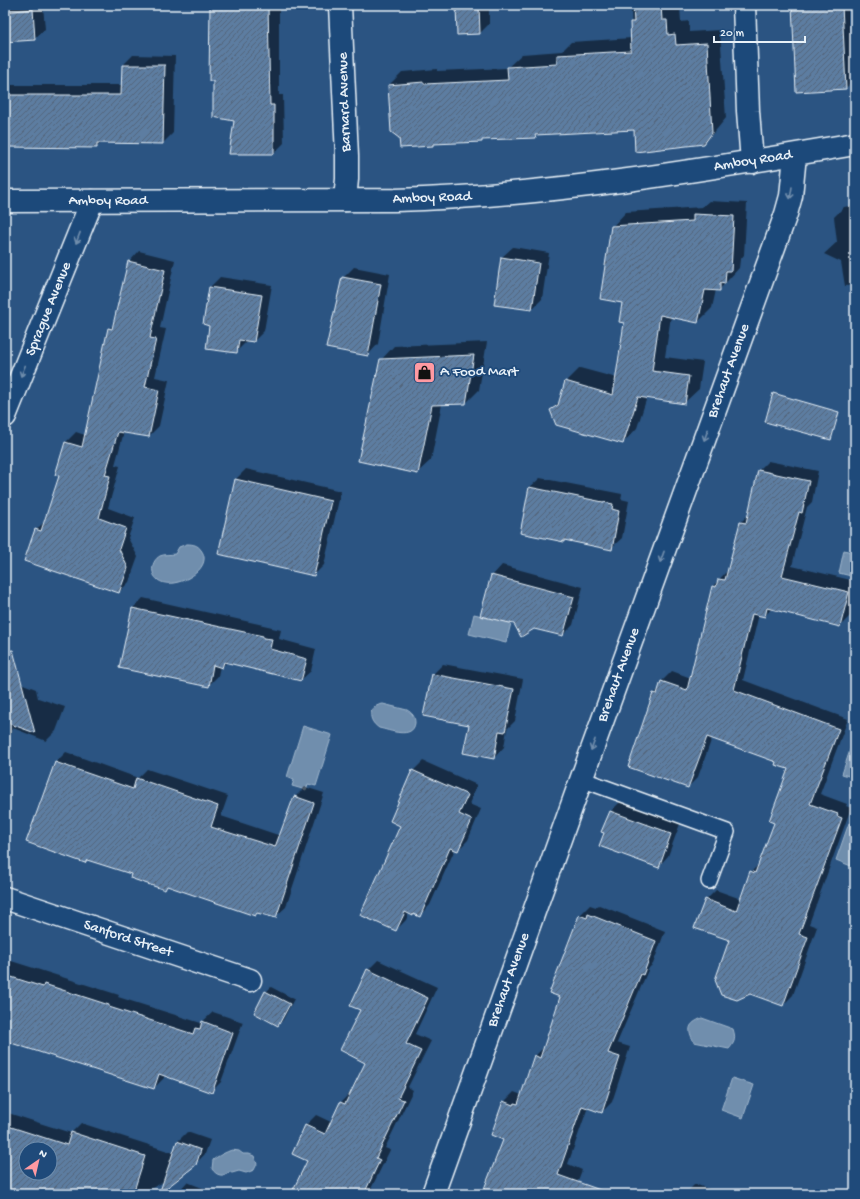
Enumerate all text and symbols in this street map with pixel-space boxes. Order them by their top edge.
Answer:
scale bar [714,18,805,44]
text: 20 m [720,27,745,41]
street label: Barnard Avenue [334,52,356,153]
street label: Amboy Road [713,146,795,176]
one-way arrow [787,186,795,199]
street label: Amboy Road [392,188,473,208]
street label: Amboy Road [69,192,149,210]
one-way arrow [74,231,82,243]
street label: Sprague Avenue [22,259,76,359]
street label: Brehaut Avenue [703,321,754,422]
shop icon: A Food Mart [412,359,438,385]
place label: A Food Mart [440,363,520,381]
one-way arrow [19,365,27,377]
one-way arrow [702,428,709,441]
one-way arrow [657,550,665,562]
street label: Brehaut Avenue [593,625,644,726]
one-way arrow [589,738,597,750]
street label: Sanford Street [81,916,177,962]
street label: Brehaut Avenue [483,930,534,1031]
north arrow [18,1141,58,1181]
text: N [36,1147,49,1161]

